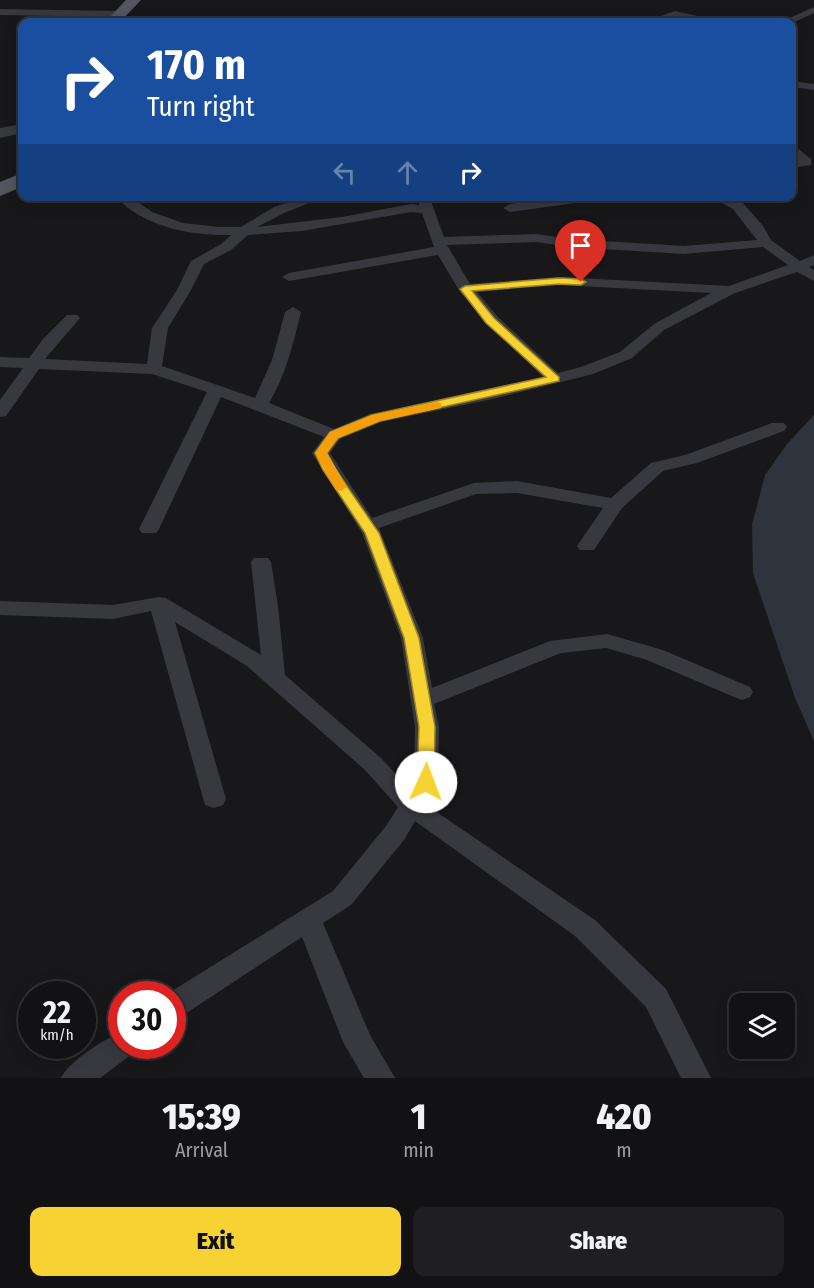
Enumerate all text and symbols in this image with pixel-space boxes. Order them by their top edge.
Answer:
text: 170 m [147,40,246,90]
icon: right [48,42,126,120]
text: Turn right [147,91,255,123]
icon: left [328,156,361,189]
icon: ahead [391,156,424,189]
icon: right [454,156,487,189]
pin [555,220,606,282]
icon: arrive [564,229,597,262]
position arrow [394,750,458,814]
speed limit sign: 30 [108,981,186,1059]
map controls [729,993,795,1059]
button: layers [729,993,795,1059]
text: 22 [43,995,71,1031]
text: km/h [40,1026,74,1044]
text: 15:39 [162,1095,241,1139]
text: 1 [411,1095,426,1139]
text: 420 [596,1095,652,1139]
text: Arrival [175,1138,228,1162]
text: min [403,1138,434,1162]
text: m [616,1138,632,1162]
button: Exit [30,1207,401,1276]
button: Share [413,1207,784,1276]

